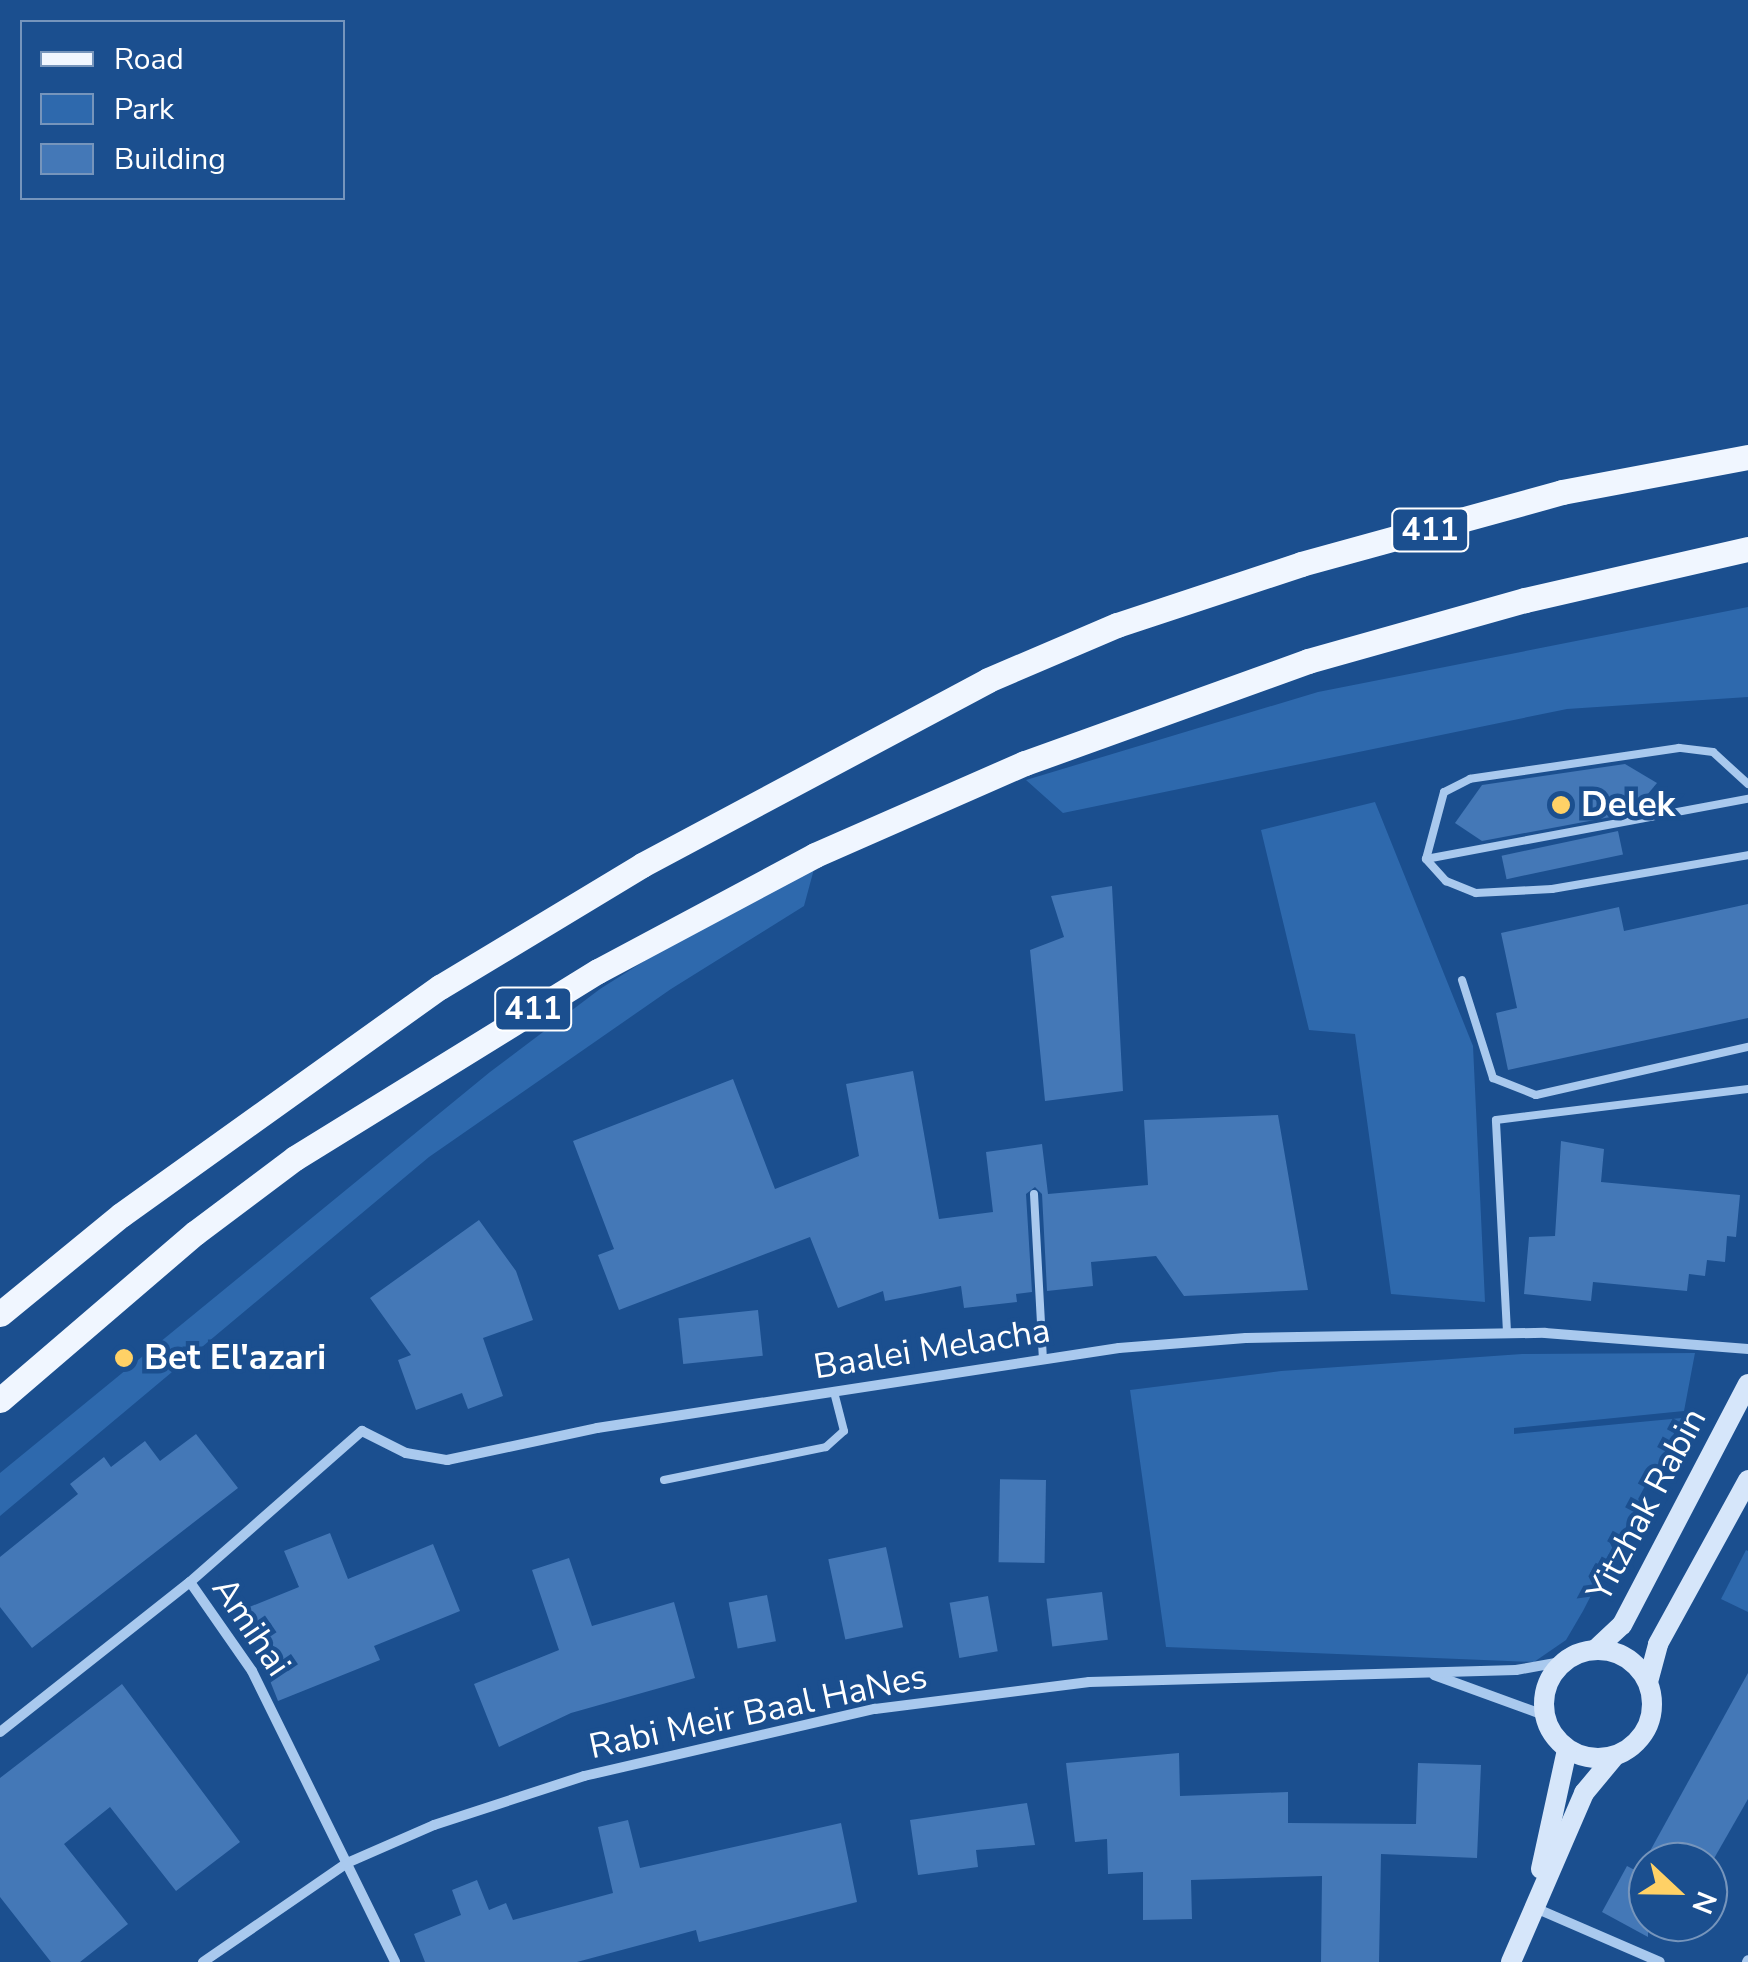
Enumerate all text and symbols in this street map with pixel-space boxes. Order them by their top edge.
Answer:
legend [20,20,345,200]
text: Road [114,39,184,80]
text: Park [114,89,174,130]
text: Building [114,139,226,180]
road number: 411 [1390,503,1470,557]
place label: Delek [1581,784,1675,826]
marker: Delek [1550,794,1572,816]
road number: 411 [493,982,573,1036]
street label: Baalei Melacha [811,1310,1053,1388]
place label: Bet El'azari [144,1337,326,1379]
marker: Bet El'azari [113,1347,135,1369]
street label: Yitzhak Rabin [1579,1401,1715,1609]
street label: Amihai [203,1570,299,1684]
street label: Rabi Meir Baal HaNes [585,1656,931,1768]
north arrow [1628,1842,1728,1942]
text: N [1682,1886,1726,1919]

